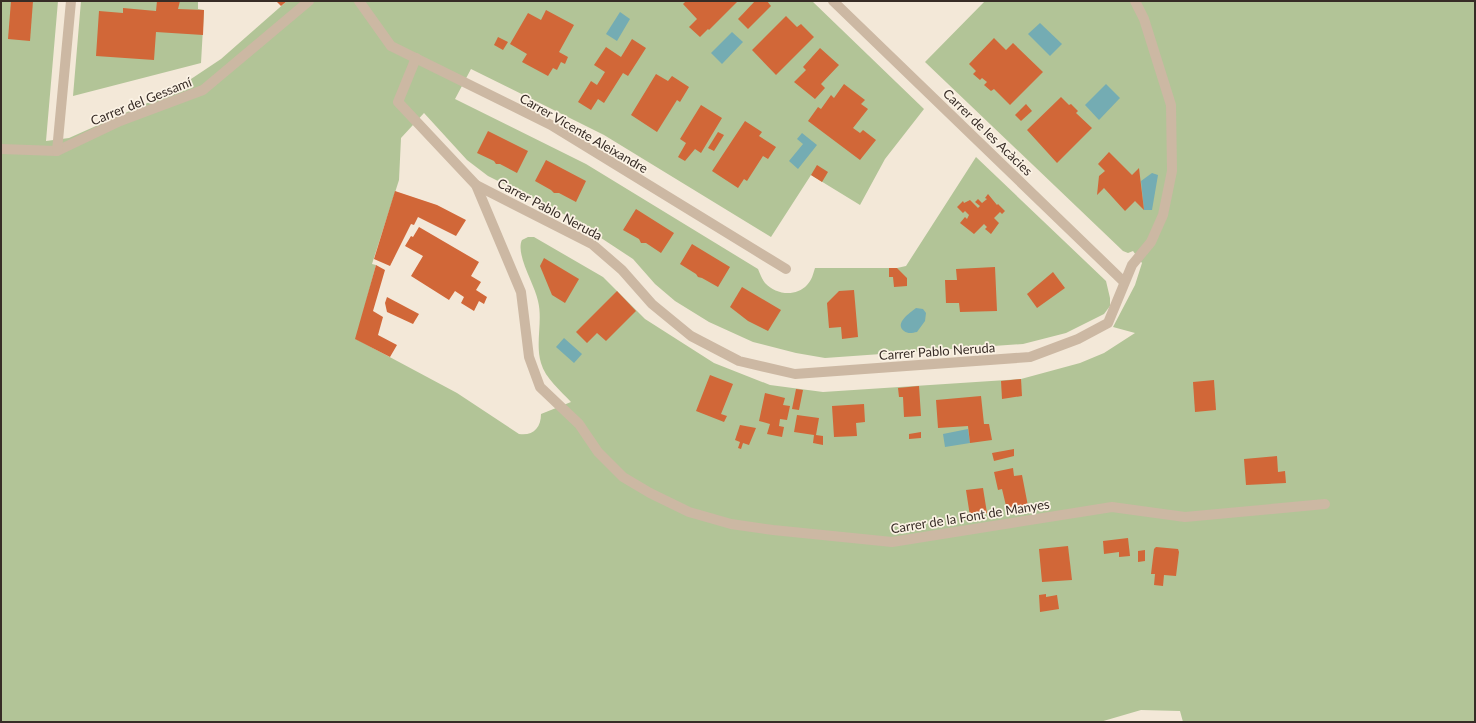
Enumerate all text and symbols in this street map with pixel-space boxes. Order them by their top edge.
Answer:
street label: Carrer del Gessamí [88,73,195,129]
street label: Carrer de les Acàcies [940,85,1036,179]
street label: Carrer Vicente Aleixandre [517,90,651,176]
street label: Carrer Pablo Neruda [495,175,605,243]
street label: Carrer Pablo Neruda [878,339,996,363]
street label: Carrer de la Font de Manyes [889,495,1051,536]

